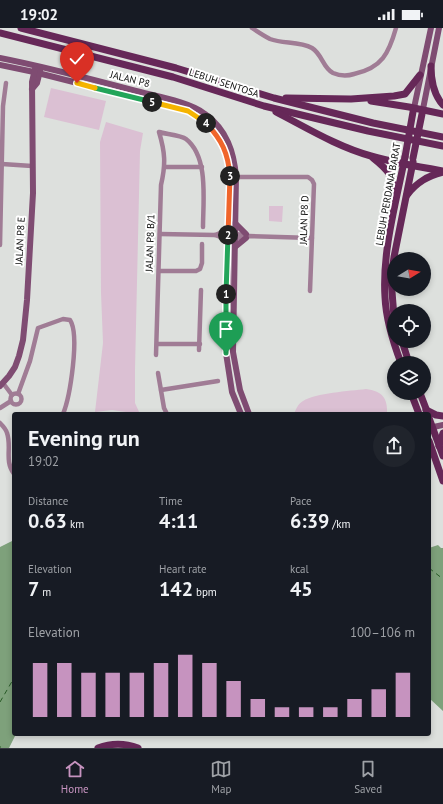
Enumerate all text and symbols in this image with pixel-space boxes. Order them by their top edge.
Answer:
text: 19:02 [20,5,58,24]
pin [60,42,94,83]
icon: check [66,48,88,70]
street label: LEBUH SENTOSA [187,66,261,100]
street label: JALAN P8 [108,68,151,90]
pin: 5 [142,92,162,112]
text: 5 [149,95,155,109]
pin: 4 [196,113,216,133]
text: 4 [203,116,209,130]
street label: LEBUH PERDANA BARAT [373,141,404,246]
pin: 3 [220,166,240,186]
text: 3 [227,169,233,183]
street label: JALAN P8 D [297,195,311,246]
street label: JALAN P8 B/1 [142,214,158,273]
street label: JALAN P8 E [12,217,28,266]
pin: 2 [218,225,238,245]
text: 2 [225,228,231,242]
north arrow [387,252,431,296]
map controls [387,252,431,400]
pin: 1 [216,284,236,304]
text: 1 [223,287,229,301]
button: locate [387,304,431,348]
pin [209,312,243,353]
icon: arrive [215,318,237,340]
button: layers [387,356,431,400]
text: Evening run [28,424,140,452]
button: share [373,425,415,467]
text: 19:02 [28,453,59,470]
text: Distance [28,494,68,508]
text: Time [159,494,183,508]
text: Pace [290,494,312,508]
text: 0.63 [28,508,67,534]
text: 4:11 [159,508,198,534]
text: 6:39 [290,508,329,534]
text: km [67,517,84,531]
text: /km [329,517,350,531]
text: Elevation [28,562,72,576]
text: Heart rate [159,562,207,576]
text: kcal [290,562,309,576]
text: 7 [28,576,39,602]
text: 142 [159,576,193,602]
text: 45 [290,576,313,602]
text: m [39,585,51,599]
text: bpm [193,585,217,599]
text: Elevation [28,624,80,641]
text: 100–106 m [350,624,415,641]
tab: Home [61,758,89,796]
tab: Map [210,758,232,796]
tab: Saved [354,758,382,796]

